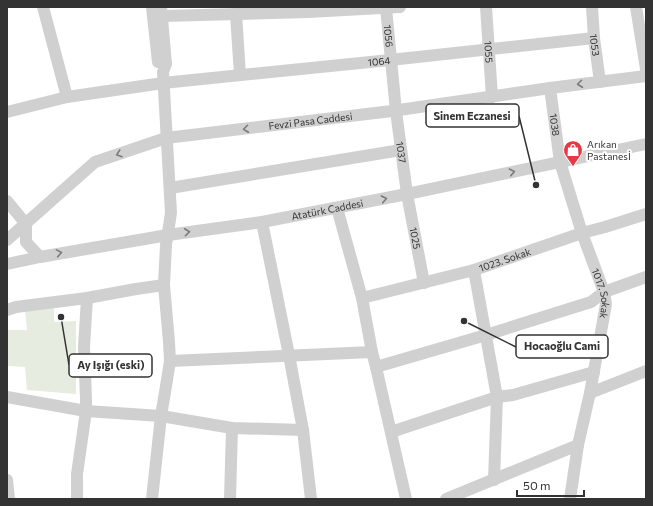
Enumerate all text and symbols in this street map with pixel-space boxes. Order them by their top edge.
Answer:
street label: 1056 [382,24,396,48]
street label: 1053 [588,33,602,57]
street label: 1055 [482,40,496,64]
street label: 1064 [367,54,391,68]
one-way arrow [576,79,583,88]
callout: Sinem Eczanesi [426,104,519,127]
text: Sinem Eczanesi [433,109,511,122]
street label: Fevzi Pasa Caddesi [268,110,353,132]
street label: 1038 [547,113,562,137]
one-way arrow [243,124,249,133]
place label: Arıkan Pastanesİ [587,138,631,162]
shop icon: Arıkan Pastanesİ [562,139,584,167]
street label: 1037 [394,141,409,164]
one-way arrow [115,149,122,158]
one-way arrow [508,169,515,177]
one-way arrow [381,195,387,203]
street label: Atatürk Caddesi [290,197,364,222]
street label: 1025 [407,226,423,250]
one-way arrow [184,228,190,237]
street label: 1023. Sokak [477,245,533,274]
one-way arrow [56,250,62,258]
street label: 1017. Sokak [590,267,612,320]
callout: Hocaoğlu Cami [516,335,608,358]
text: Hocaoğlu Cami [524,339,600,352]
callout: Ay Işığı (eski) [69,354,152,377]
text: Ay Işığı (eski) [77,358,145,371]
scale bar [517,472,584,498]
text: 50 m [523,478,551,492]

